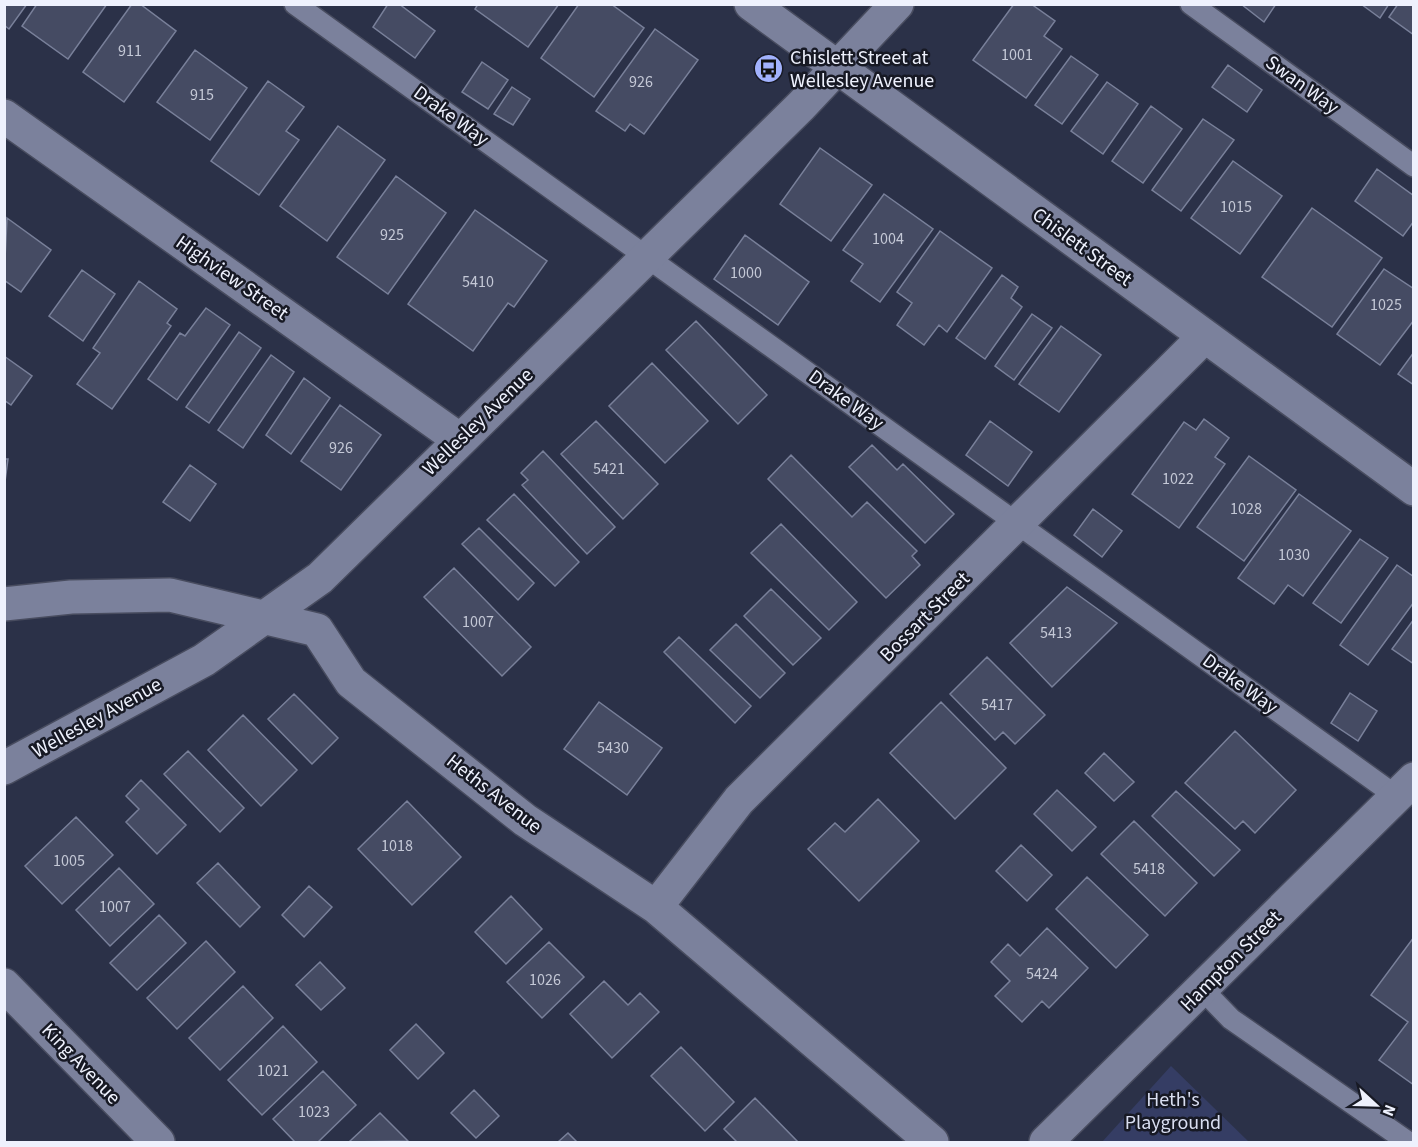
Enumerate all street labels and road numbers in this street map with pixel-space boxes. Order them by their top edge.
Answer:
street label: Swan Way [1260,49,1345,122]
street label: Drake Way [408,79,495,153]
street label: Chislett Street [1026,201,1138,293]
street label: Highview Street [170,229,294,327]
street label: Wellesley Avenue [416,362,540,482]
street label: Drake Way [803,363,890,437]
street label: Bossart Street [874,565,977,668]
street label: Drake Way [1197,647,1284,721]
street label: Wellesley Avenue [27,671,167,765]
street label: Heths Avenue [440,748,548,840]
street label: Hampton Street [1174,904,1288,1018]
street label: King Avenue [35,1017,127,1111]

